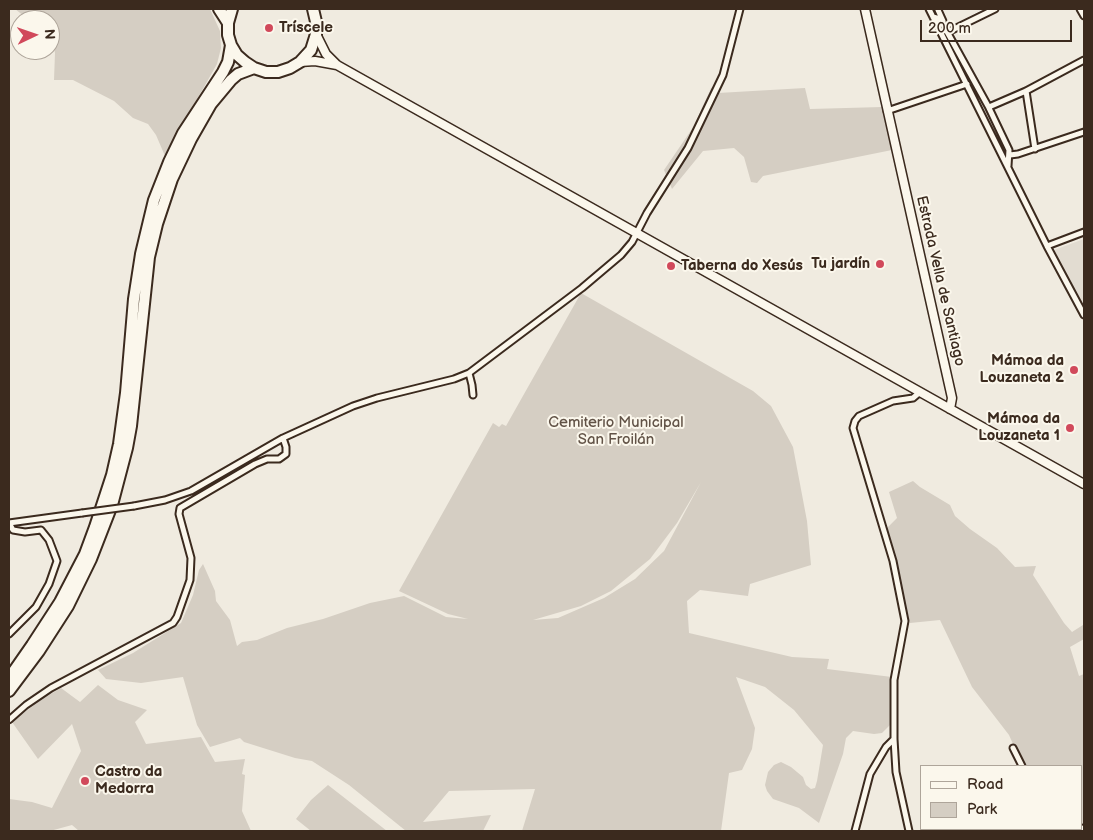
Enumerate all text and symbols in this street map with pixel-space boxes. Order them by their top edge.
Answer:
north arrow [10,10,60,60]
scale bar [923,10,1076,42]
place label: Tríscele [279,19,333,37]
text: 200 m [928,19,971,38]
marker: Tríscele [263,22,275,34]
text: N [41,29,58,40]
street label: Estrada Vella de Santiago [912,194,968,368]
place label: Tu jardín [811,255,870,273]
place label: Taberna do Xesús [681,257,803,275]
marker: Tu jardín [874,258,886,270]
marker: Taberna do Xesús [665,260,677,272]
place label: Mámoa da Louzaneta 2 [980,352,1064,387]
marker: Mámoa da Louzaneta 2 [1068,364,1080,376]
place label: Mámoa da Louzaneta 1 [978,410,1060,445]
park label: Cemiterio Municipal San Froilán [548,414,684,449]
marker: Mámoa da Louzaneta 1 [1064,422,1076,434]
place label: Castro da Medorra [95,763,162,798]
legend [920,765,1083,830]
marker: Castro da Medorra [79,775,91,787]
text: Road [967,775,1003,794]
text: Park [967,800,997,819]

